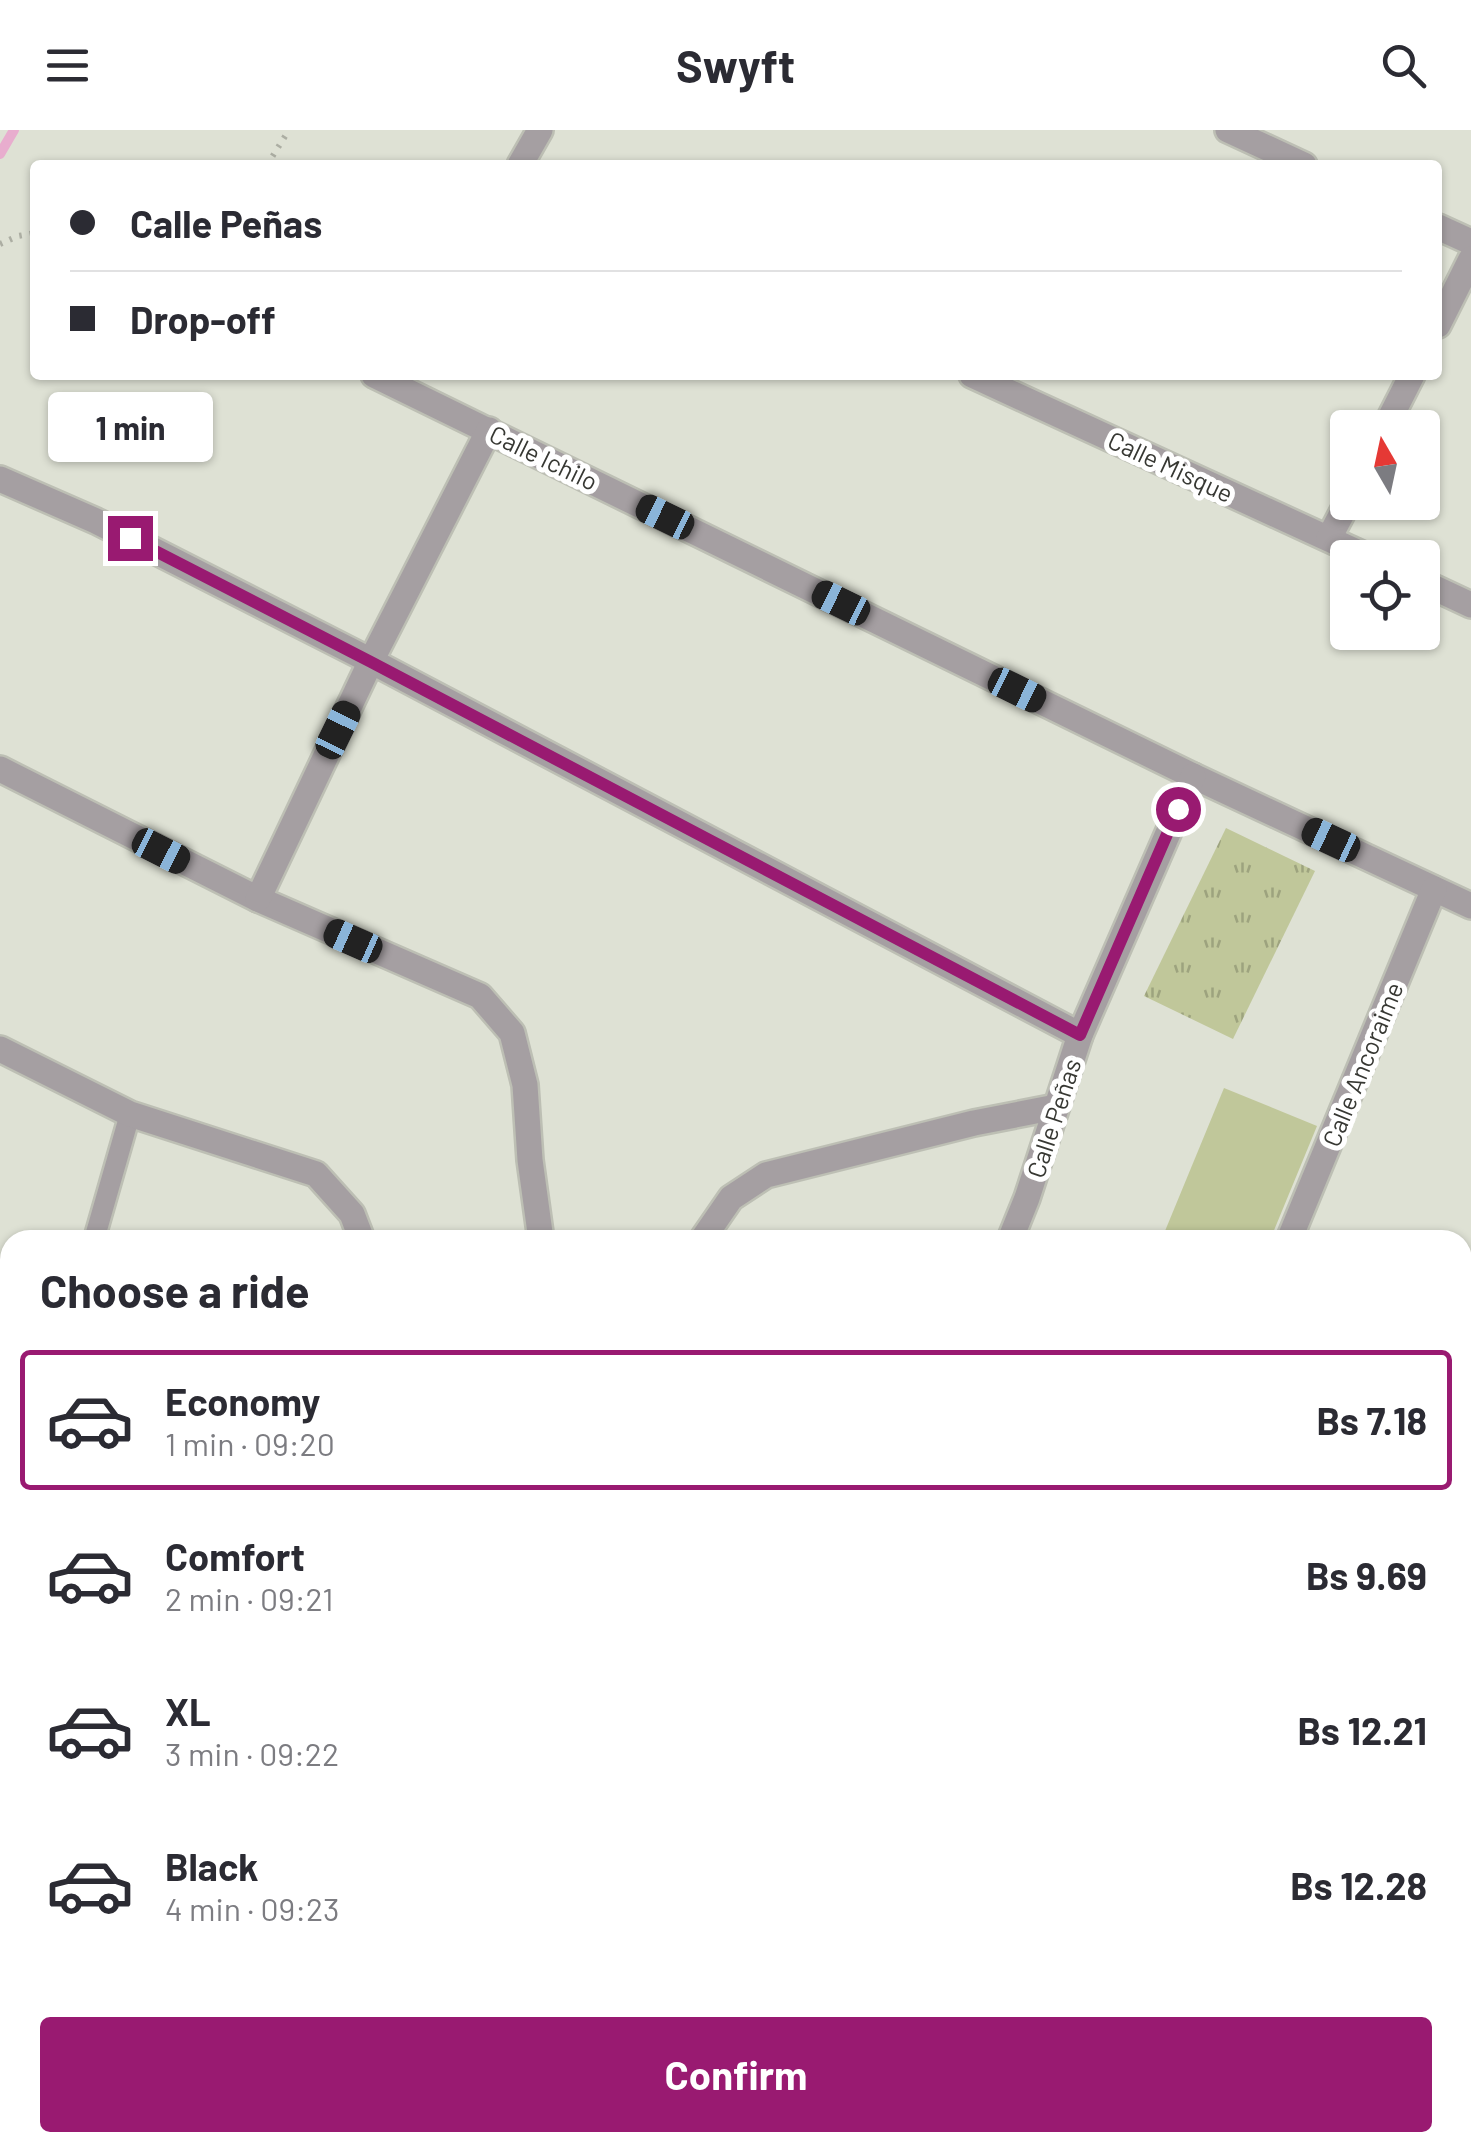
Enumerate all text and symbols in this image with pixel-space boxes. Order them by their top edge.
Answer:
icon: menu [40,38,95,93]
text: Swyft [676,38,795,92]
icon: search [1376,38,1431,93]
text: Calle Peñas [130,200,322,246]
text: Drop-off [130,296,276,342]
callout: 1 min [48,393,212,463]
text: 1 min [95,408,166,446]
north arrow [1330,410,1440,520]
map controls [1330,410,1440,650]
street label: Calle Ichilo [485,418,603,496]
street label: Calle Misque [1104,424,1238,508]
car [631,490,699,544]
route end [108,516,153,561]
button: locate [1330,540,1440,650]
car [807,576,875,630]
car [983,663,1051,717]
car [311,696,365,764]
route start [1156,787,1201,832]
car [1297,814,1365,866]
car [127,824,195,878]
car [319,915,387,967]
street label: Calle Ancoraime [1315,977,1409,1151]
street label: Calle Peñas [1020,1055,1086,1181]
text: Choose a ride [40,1263,310,1317]
icon: car [45,1375,135,1465]
text: Economy [165,1378,320,1424]
text: Bs 7.18 [1316,1397,1427,1443]
text: 1 min · 09:20 [165,1424,335,1462]
icon: car [45,1530,135,1620]
text: Comfort [165,1533,305,1579]
text: Bs 9.69 [1306,1552,1427,1598]
text: 2 min · 09:21 [165,1579,333,1617]
icon: car [45,1685,135,1775]
text: XL [165,1688,211,1734]
text: Bs 12.21 [1298,1707,1427,1753]
text: 3 min · 09:22 [165,1734,339,1772]
icon: car [45,1840,135,1930]
text: Black [165,1843,259,1889]
text: Bs 12.28 [1290,1862,1427,1908]
text: 4 min · 09:23 [165,1889,339,1927]
button: Confirm [40,2017,1432,2132]

